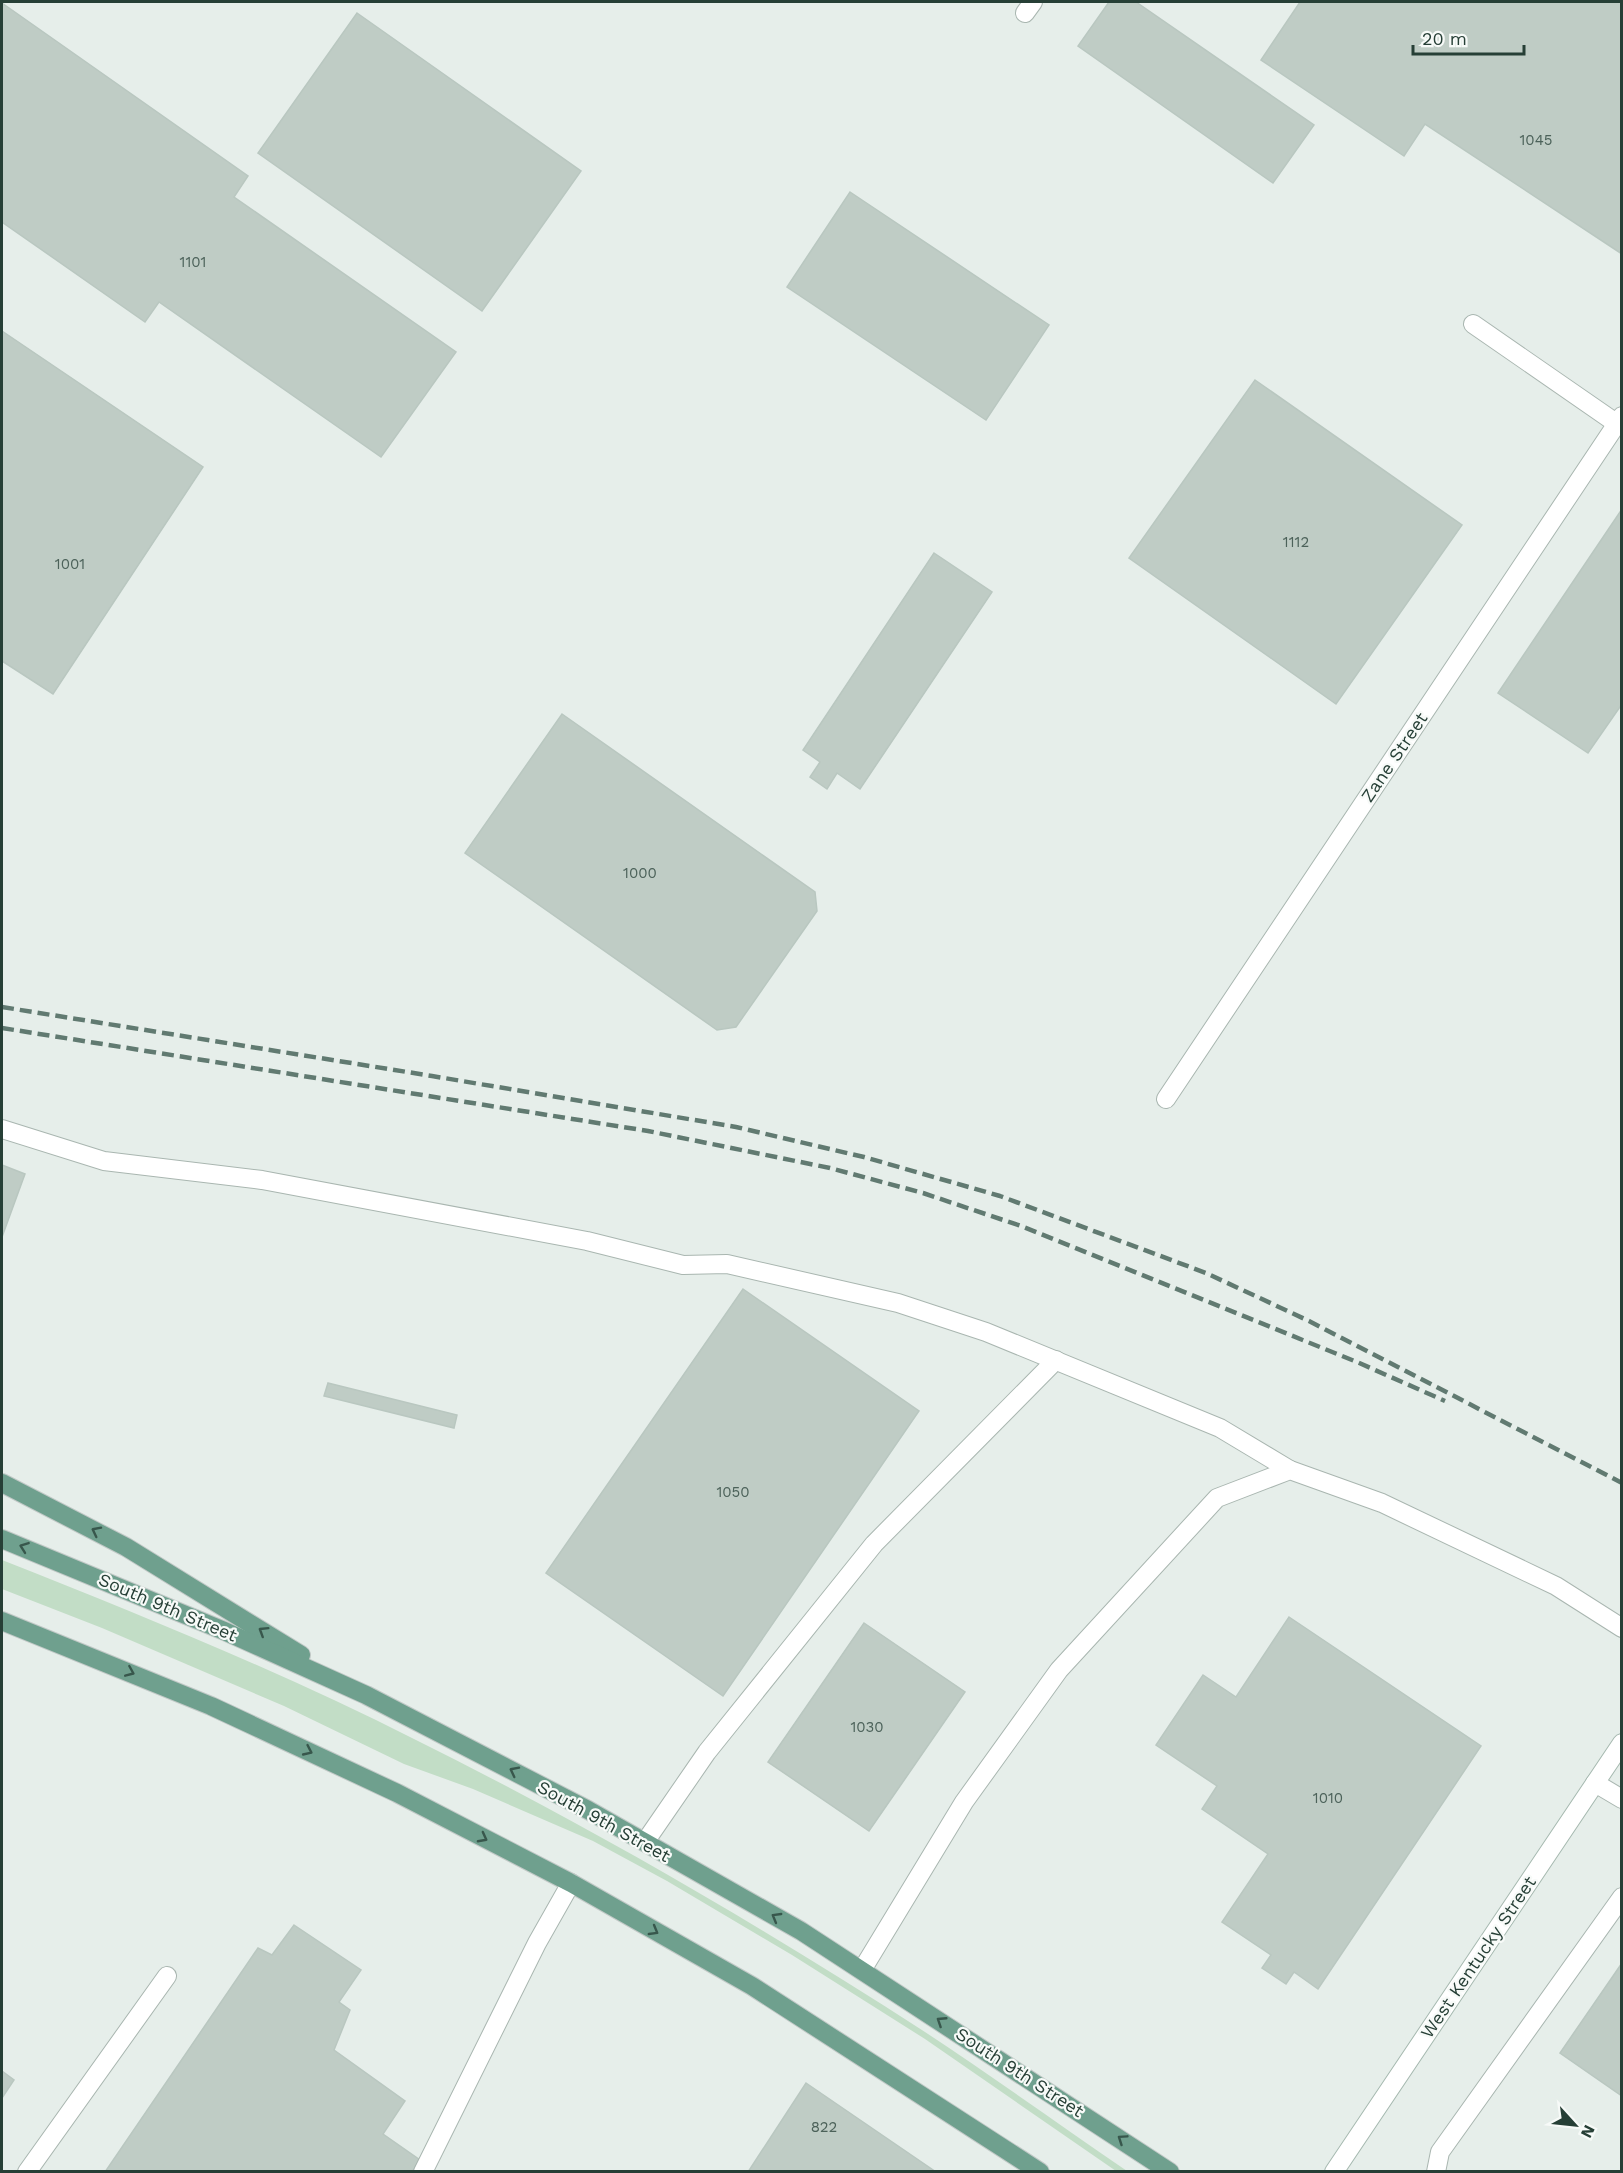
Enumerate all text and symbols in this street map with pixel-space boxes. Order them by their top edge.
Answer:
scale bar [1413,18,1524,56]
text: 20 m [1422,28,1467,49]
house number: 1045 [1519,131,1553,149]
house number: 1101 [180,253,206,271]
house number: 1112 [1283,533,1309,551]
house number: 1001 [55,555,85,573]
street label: Zane Street [1356,708,1432,806]
house number: 1000 [623,864,657,882]
house number: 1050 [716,1483,750,1501]
one-way arrow [91,1527,102,1539]
one-way arrow [19,1542,30,1554]
street label: South 9th Street [96,1568,241,1646]
one-way arrow [259,1627,269,1639]
one-way arrow [124,1665,135,1677]
house number: 1030 [851,1718,883,1736]
one-way arrow [302,1744,313,1756]
one-way arrow [509,1767,520,1779]
street label: South 9th Street [534,1776,674,1866]
house number: 1010 [1313,1789,1343,1807]
one-way arrow [477,1830,488,1842]
street label: West Kentucky Street [1416,1872,1540,2042]
one-way arrow [772,1913,782,1924]
one-way arrow [648,1924,658,1935]
one-way arrow [937,2017,948,2028]
street label: South 9th Street [952,2023,1088,2121]
north arrow [1545,2095,1605,2155]
house number: 822 [811,2118,837,2136]
text: N [1577,2122,1599,2141]
one-way arrow [1118,2135,1129,2146]

